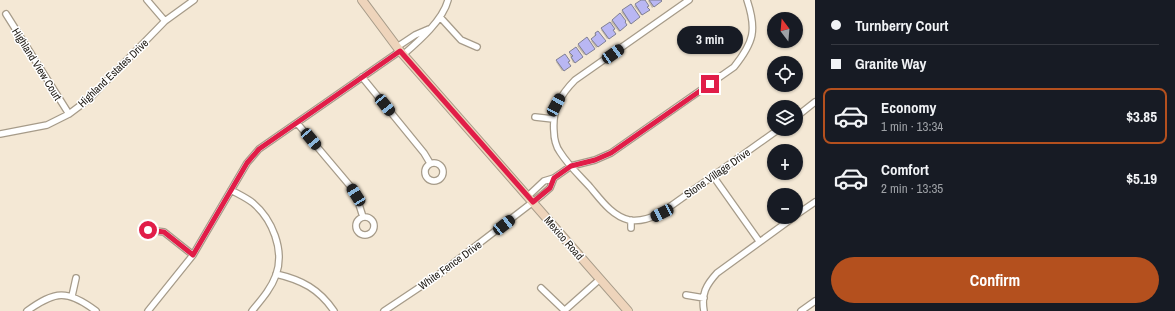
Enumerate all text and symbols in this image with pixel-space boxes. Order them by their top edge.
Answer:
north arrow [767,12,803,48]
map controls [767,12,803,224]
text: Turnberry Court [855,15,948,36]
street label: Highland View Court [9,25,65,103]
callout: 3 min [677,26,743,54]
text: 3 min [696,31,724,48]
street label: Highland Estates Drive [75,36,151,110]
car [600,42,626,66]
text: Granite Way [855,53,926,74]
button: locate [767,56,803,92]
route end [701,75,719,93]
car [373,92,397,118]
car [545,92,567,118]
text: Economy [881,97,936,118]
icon: car [833,98,869,134]
button: layers [767,100,803,136]
text: $3.85 [1126,106,1157,127]
text: 1 min · 13:34 [881,118,943,135]
car [299,126,323,152]
button: + [767,144,803,180]
street label: Stone Village Drive [681,145,753,201]
text: Comfort [881,159,929,180]
icon: car [833,160,869,196]
text: $5.19 [1126,168,1157,189]
text: 2 min · 13:35 [881,180,943,197]
car [345,182,367,208]
button: − [767,188,803,224]
car [649,202,675,224]
car [491,213,517,237]
street label: Mexico Road [541,213,587,263]
route start [139,221,157,239]
street label: White Fence Drive [416,237,484,293]
button: Confirm [831,257,1159,303]

